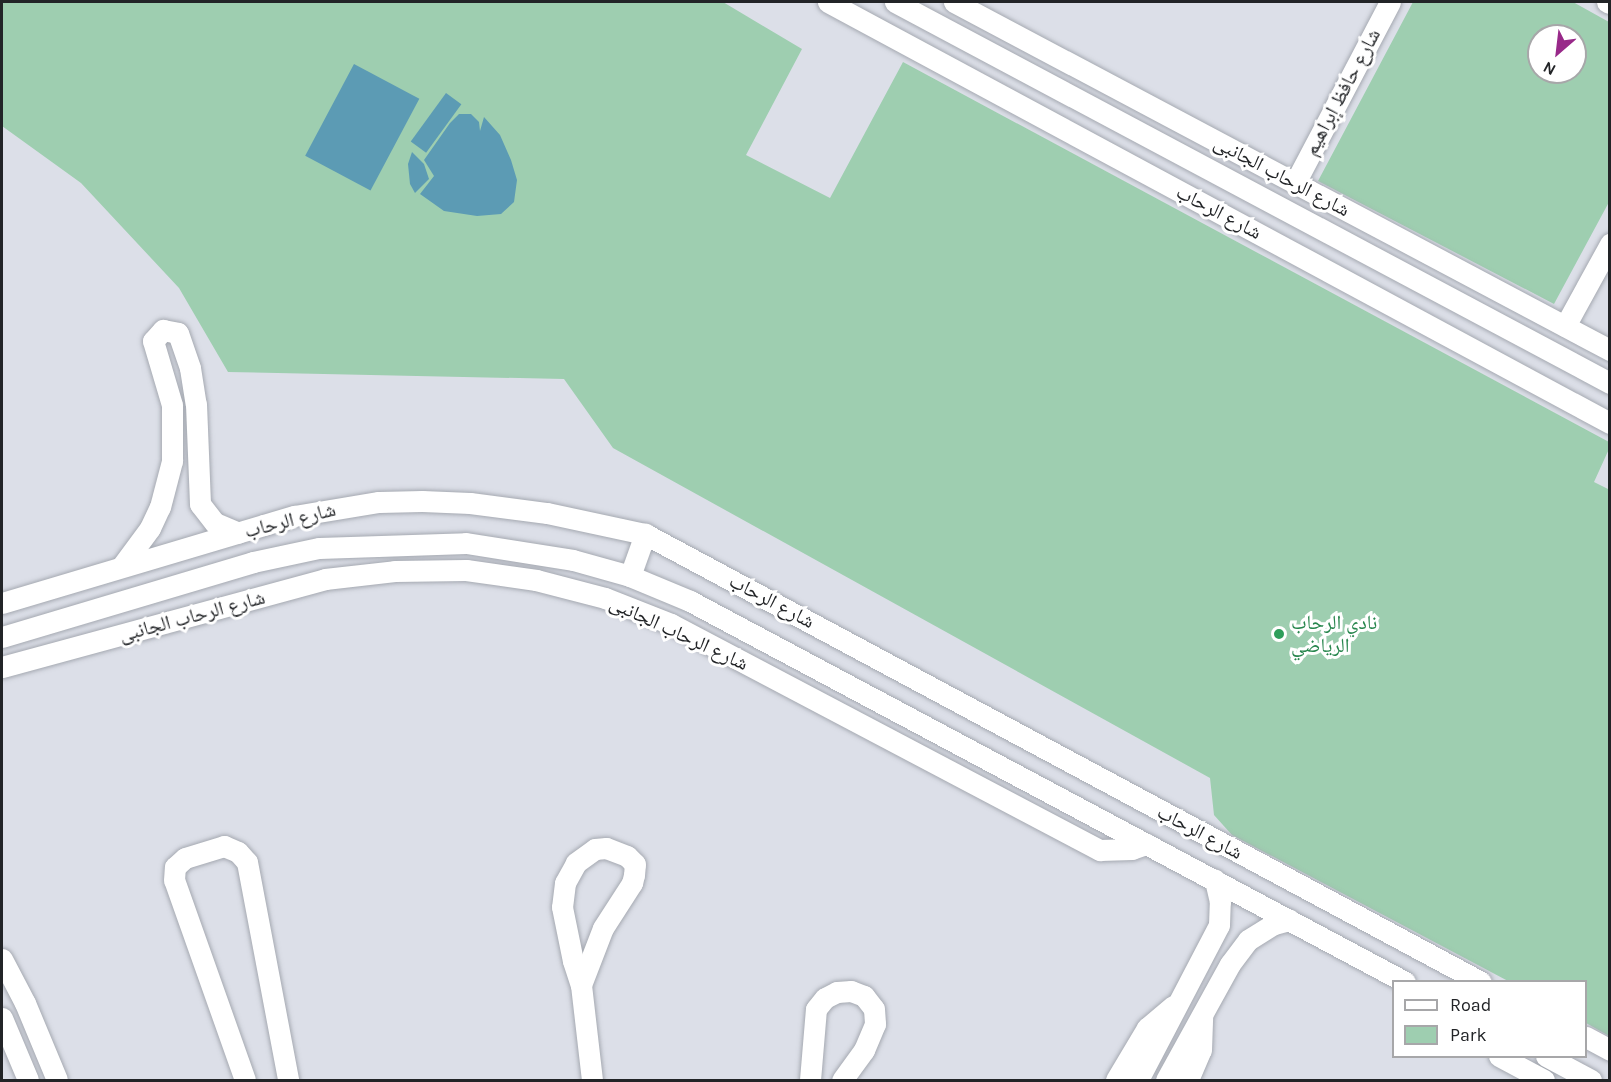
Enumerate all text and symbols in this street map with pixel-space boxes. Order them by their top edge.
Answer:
street label: شارع حافظ إبراهيم [1298,24,1386,160]
north arrow [1527,24,1587,84]
text: N [1540,57,1559,80]
street label: شارع الرحاب الجانبى [1210,130,1354,222]
street label: شارع الرحاب [1172,180,1266,244]
street label: شارع الرحاب [242,497,338,543]
street label: شارع الرحاب [725,569,819,633]
street label: شارع الرحاب الجانبى [116,585,268,647]
street label: شارع الرحاب الجانبى [606,590,752,676]
place label: نادي الرحاب الرياضي [1291,610,1377,657]
marker: نادي الرحاب الرياضي [1272,627,1286,641]
street label: شارع الرحاب [1153,800,1247,864]
legend [1392,980,1587,1058]
text: Road [1450,994,1491,1016]
text: Park [1450,1024,1487,1046]

